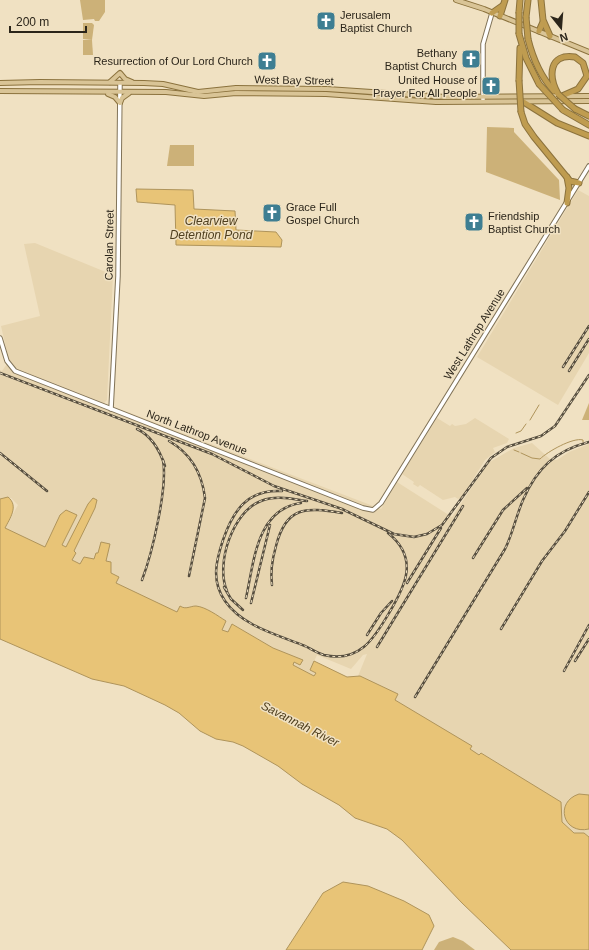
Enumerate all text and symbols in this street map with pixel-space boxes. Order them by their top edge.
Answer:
scale bar [10,8,86,34]
north arrow [541,8,581,48]
place label: Jerusalem Baptist Church [340,9,412,34]
church icon: Jerusalem Baptist Church [315,10,337,32]
text: 200 m [16,15,49,29]
text: N [558,31,569,44]
place label: Bethany Baptist Church [385,47,457,72]
church icon: Bethany Baptist Church [460,48,482,70]
church icon: Resurrection of Our Lord Church [256,50,278,72]
place label: Resurrection of Our Lord Church [93,55,253,67]
street label: West Bay Street [254,73,334,87]
place label: United House of Prayer For All People [373,74,478,99]
church icon: United House of Prayer For All People [480,75,502,97]
place label: Grace Full Gospel Church [286,201,359,226]
church icon: Grace Full Gospel Church [261,202,283,224]
street label: Carolan Street [102,209,116,281]
place label: Friendship Baptist Church [488,210,560,235]
church icon: Friendship Baptist Church [463,211,485,233]
water label: Clearview Detention Pond [170,214,253,242]
street label: West Lathrop Avenue [441,286,507,382]
street label: North Lathrop Avenue [145,407,249,457]
water label: Savannah River [259,698,342,750]

